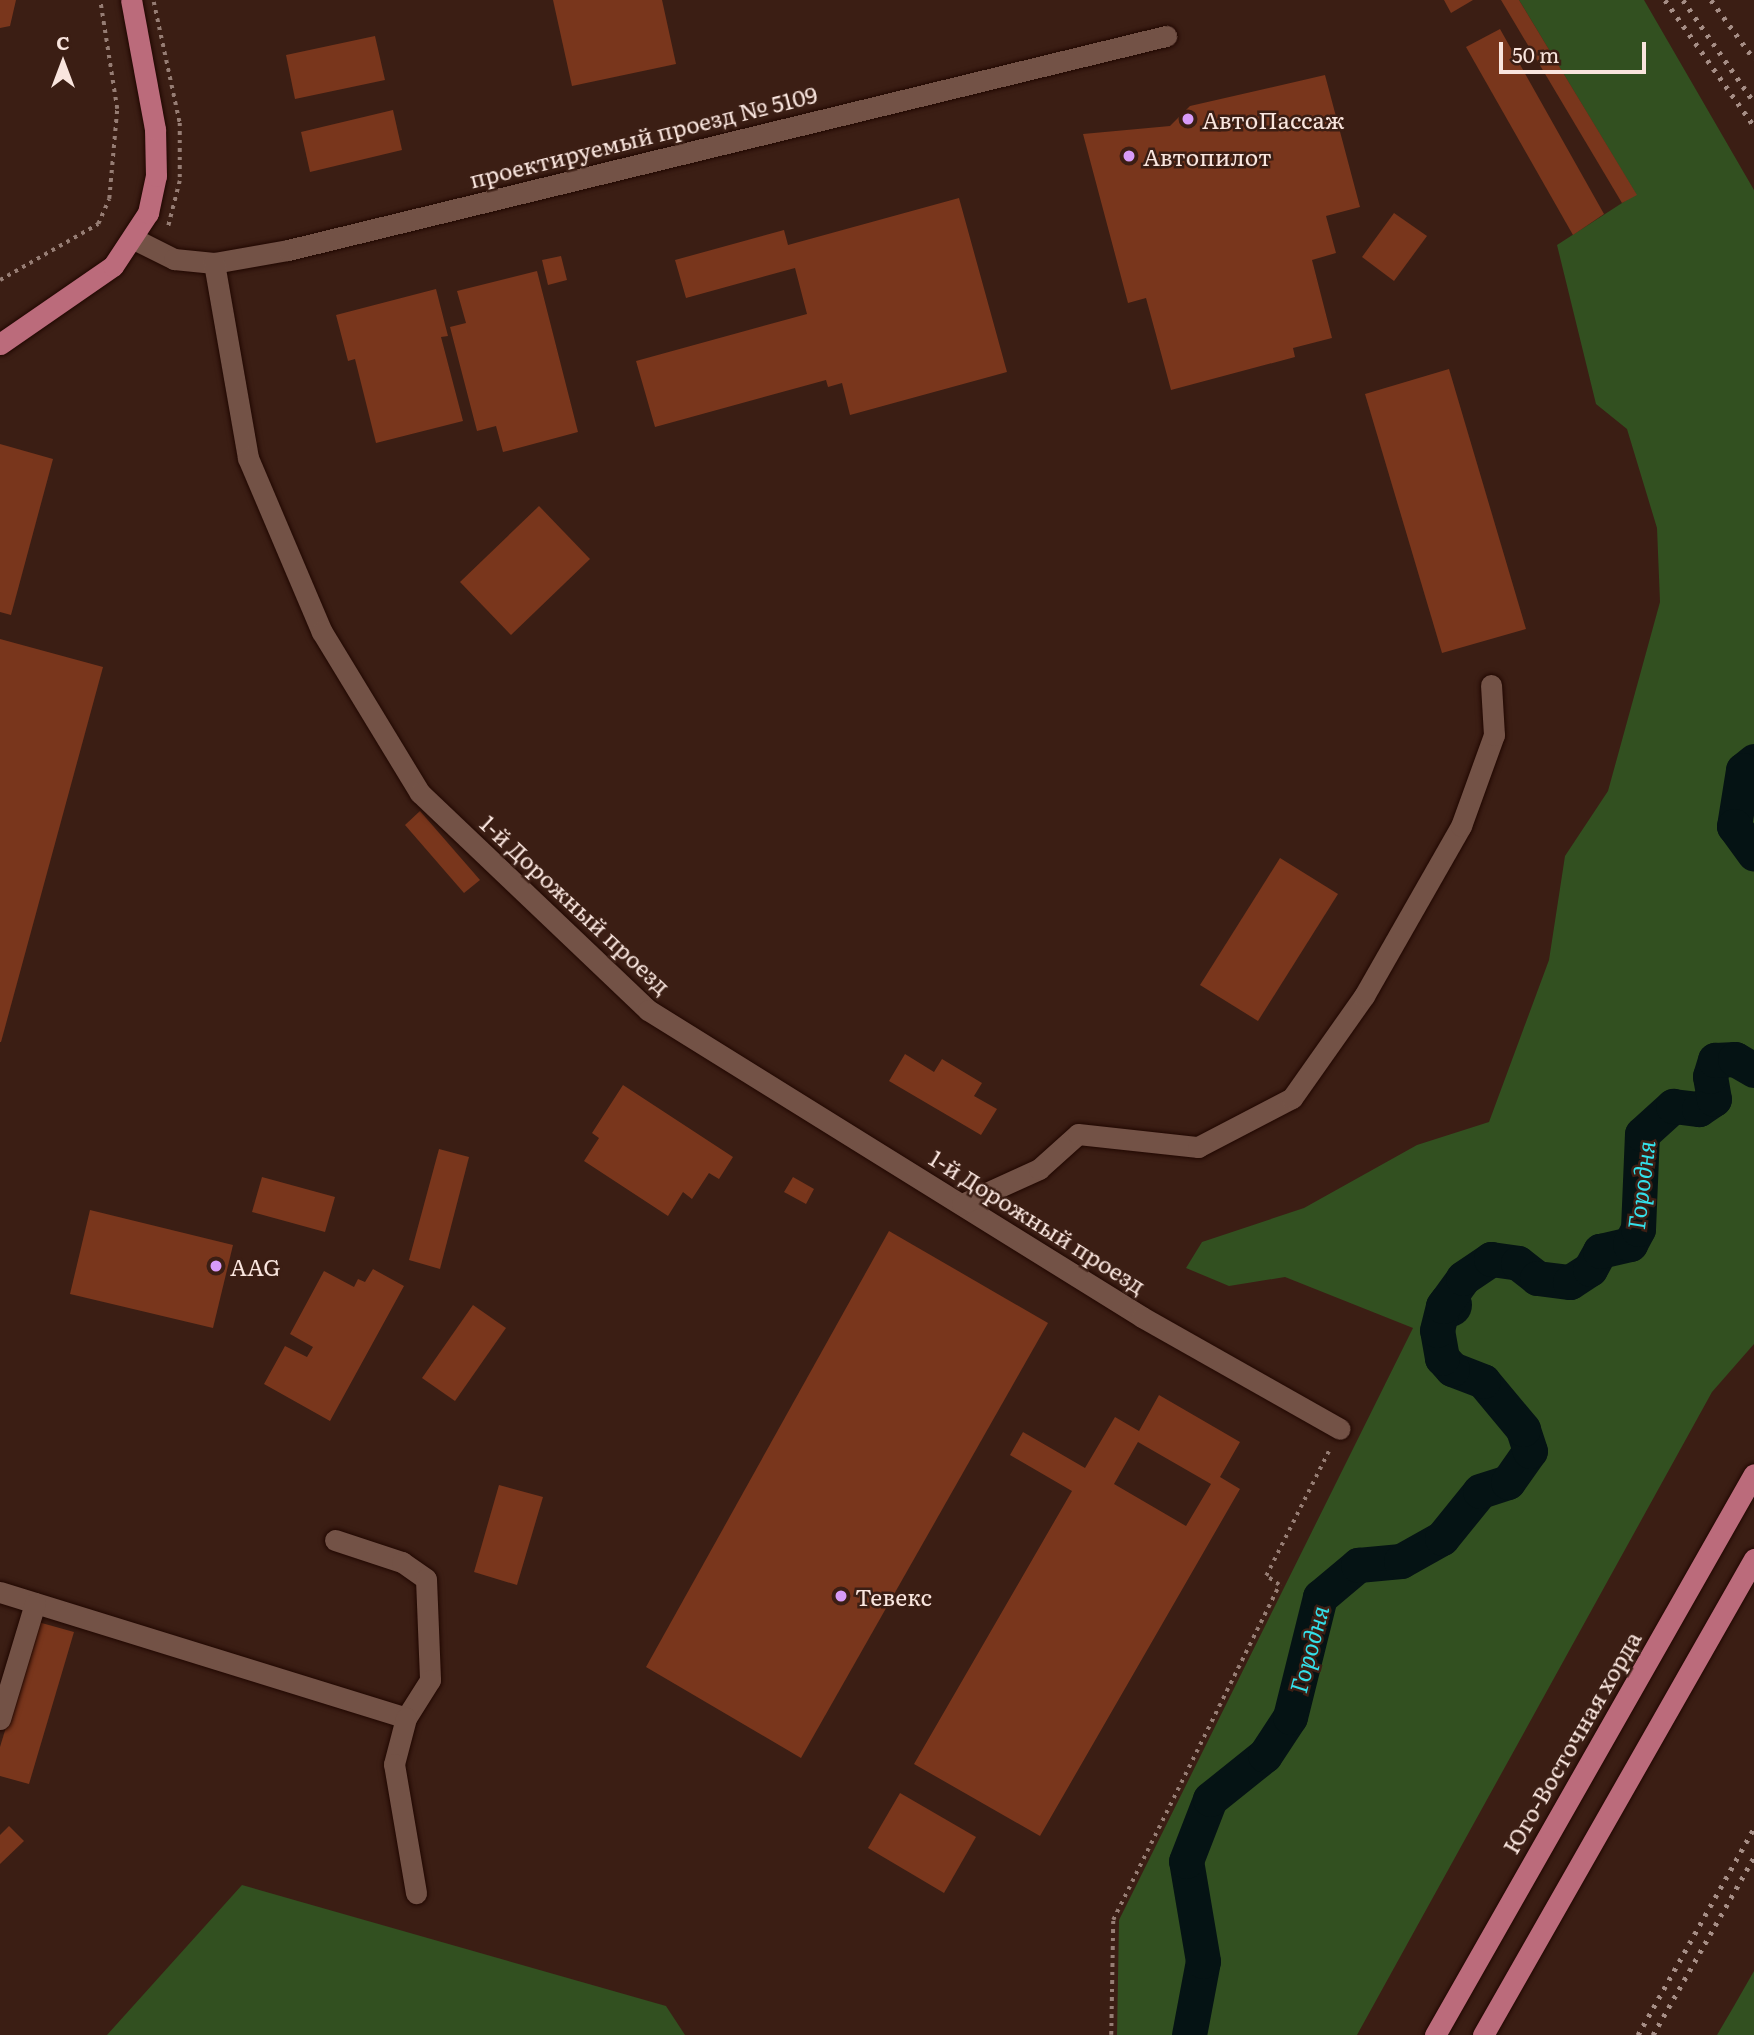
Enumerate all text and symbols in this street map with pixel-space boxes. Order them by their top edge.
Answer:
north arrow [28,28,98,98]
text: С [56,28,70,56]
scale bar [1502,28,1649,72]
text: 50 m [1512,38,1559,69]
street label: проектируемый проезд № 5109 [466,79,820,193]
place label: АвтоПассаж [1202,105,1345,133]
marker: АвтоПассаж [1180,111,1196,127]
place label: Автопилот [1143,142,1272,170]
marker: Автопилот [1121,148,1137,164]
street label: 1-й Дорожный проезд [475,809,677,999]
water label: Городня [1620,1139,1660,1231]
street label: 1-й Дорожный проезд [925,1143,1151,1299]
place label: AAG [230,1252,281,1280]
marker: AAG [208,1258,224,1274]
place label: Тевекс [855,1582,932,1610]
marker: Тевекс [833,1588,849,1604]
water label: Городня [1283,1602,1333,1696]
street label: Юго-Восточная хорда [1496,1626,1646,1858]

